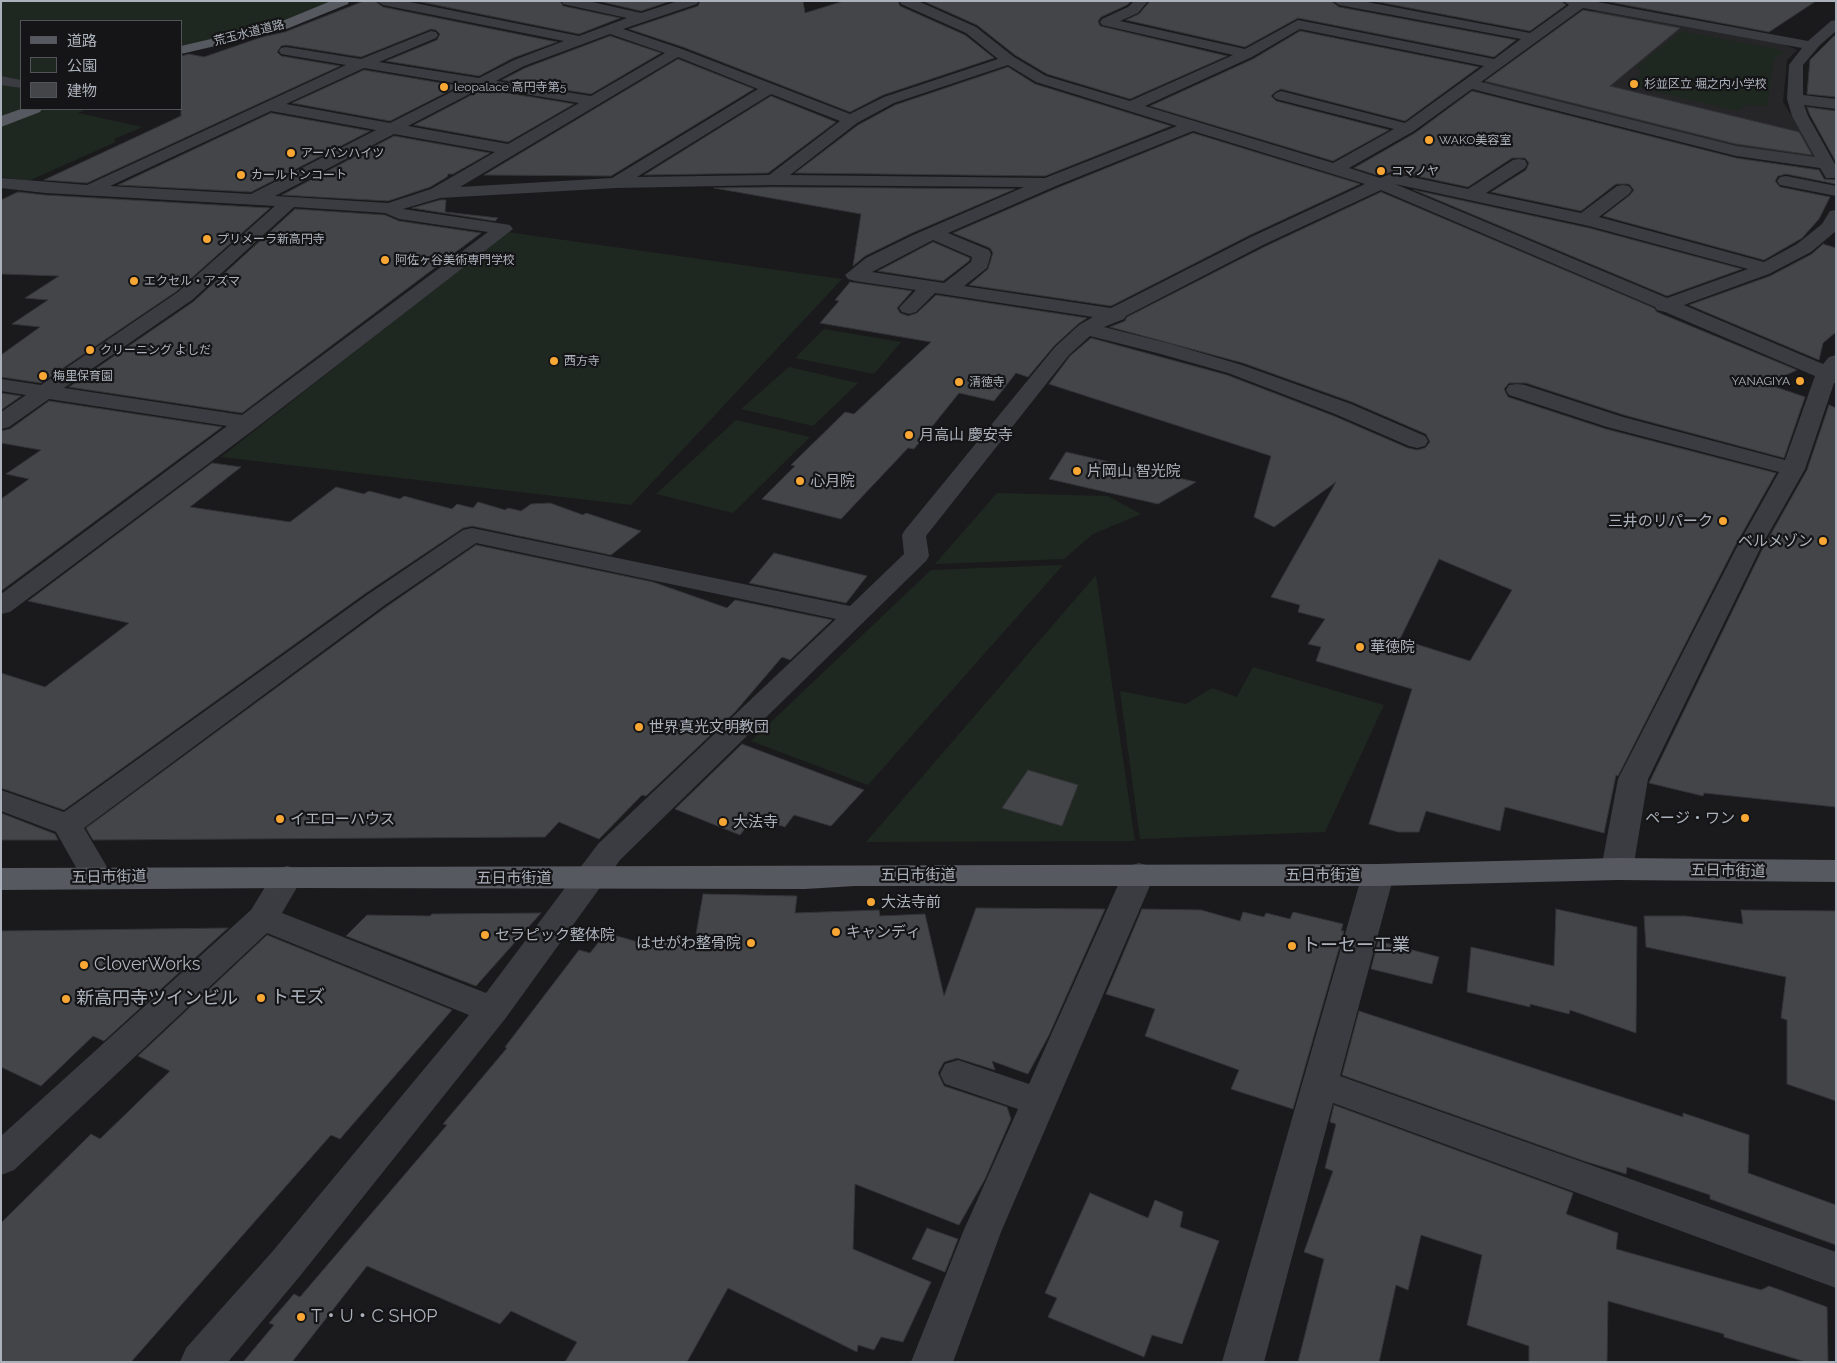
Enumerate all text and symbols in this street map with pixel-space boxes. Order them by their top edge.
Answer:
street label: 荒玉水道道路 [212,17,286,49]
legend [20,20,182,110]
text: 道路 [67,32,97,50]
text: 公園 [67,57,97,75]
place label: 杉並区立 堀之内小学校 [1644,77,1767,91]
marker: 杉並区立 堀之内小学校 [1628,78,1640,90]
place label: leopalace 高円寺第5 [454,80,566,94]
marker: leopalace 高円寺第5 [438,81,450,93]
text: 建物 [67,82,97,100]
place label: WAKO美容室 [1439,133,1511,147]
marker: WAKO美容室 [1423,134,1435,146]
place label: アーバンハイツ [301,146,384,160]
marker: アーバンハイツ [285,147,297,159]
place label: コマノヤ [1391,164,1439,178]
marker: コマノヤ [1375,165,1387,177]
place label: カールトンコート [251,168,347,182]
marker: カールトンコート [235,169,247,181]
place label: プリメーラ新高円寺 [217,232,325,246]
marker: プリメーラ新高円寺 [201,233,213,245]
place label: 阿佐ヶ谷美術専門学校 [395,253,515,267]
marker: 阿佐ヶ谷美術専門学校 [379,254,391,266]
place label: エクセル・アズマ [144,274,240,288]
marker: エクセル・アズマ [128,275,140,287]
place label: クリーニング よしだ [100,343,211,357]
marker: クリーニング よしだ [84,344,96,356]
place label: 西方寺 [564,354,600,368]
marker: 西方寺 [548,355,560,367]
place label: 梅里保育園 [53,369,113,383]
marker: 梅里保育園 [37,370,49,382]
place label: YANAGIYA [1731,374,1790,388]
place label: 清徳寺 [969,375,1005,389]
marker: YANAGIYA [1794,375,1806,387]
marker: 清徳寺 [953,376,965,388]
place label: 月高山 慶安寺 [919,426,1013,444]
marker: 月高山 慶安寺 [903,429,915,441]
place label: 片岡山 智光院 [1087,462,1181,480]
marker: 片岡山 智光院 [1071,465,1083,477]
place label: 心月院 [810,472,855,490]
marker: 心月院 [794,475,806,487]
place label: 三井のリパーク [1608,512,1713,530]
marker: 三井のリパーク [1717,515,1729,527]
place label: ベルメゾン [1738,532,1813,550]
marker: ベルメゾン [1817,535,1829,547]
place label: 華徳院 [1370,638,1415,656]
marker: 華徳院 [1354,641,1366,653]
place label: 世界真光文明教団 [649,718,769,736]
marker: 世界真光文明教団 [633,721,645,733]
place label: ページ・ワン [1645,809,1735,827]
place label: イエローハウス [290,810,395,828]
marker: ページ・ワン [1739,812,1751,824]
marker: イエローハウス [274,813,286,825]
place label: 大法寺 [733,813,778,831]
marker: 大法寺 [717,816,729,828]
street label: 五日市街道 [1690,861,1766,881]
street label: 五日市街道 [881,866,955,884]
street label: 五日市街道 [1286,866,1360,884]
street label: 五日市街道 [71,867,147,887]
street label: 五日市街道 [477,869,551,887]
place label: 大法寺前 [881,893,941,911]
marker: 大法寺前 [865,896,877,908]
place label: キャンディ [846,923,921,941]
place label: セラピック整体院 [495,926,615,944]
marker: キャンディ [830,926,842,938]
marker: セラピック整体院 [479,929,491,941]
place label: はせがわ整骨院 [636,934,741,952]
place label: トーセー工業 [1302,935,1410,957]
marker: はせがわ整骨院 [745,937,757,949]
marker: トーセー工業 [1286,940,1298,952]
place label: CloverWorks [94,954,201,976]
marker: CloverWorks [78,959,90,971]
place label: トモズ [271,987,325,1009]
place label: 新高円寺ツインビル [76,988,238,1010]
marker: トモズ [255,992,267,1004]
marker: 新高円寺ツインビル [60,993,72,1005]
place label: T・U・C SHOP [311,1306,437,1328]
marker: T・U・C SHOP [295,1311,307,1323]

